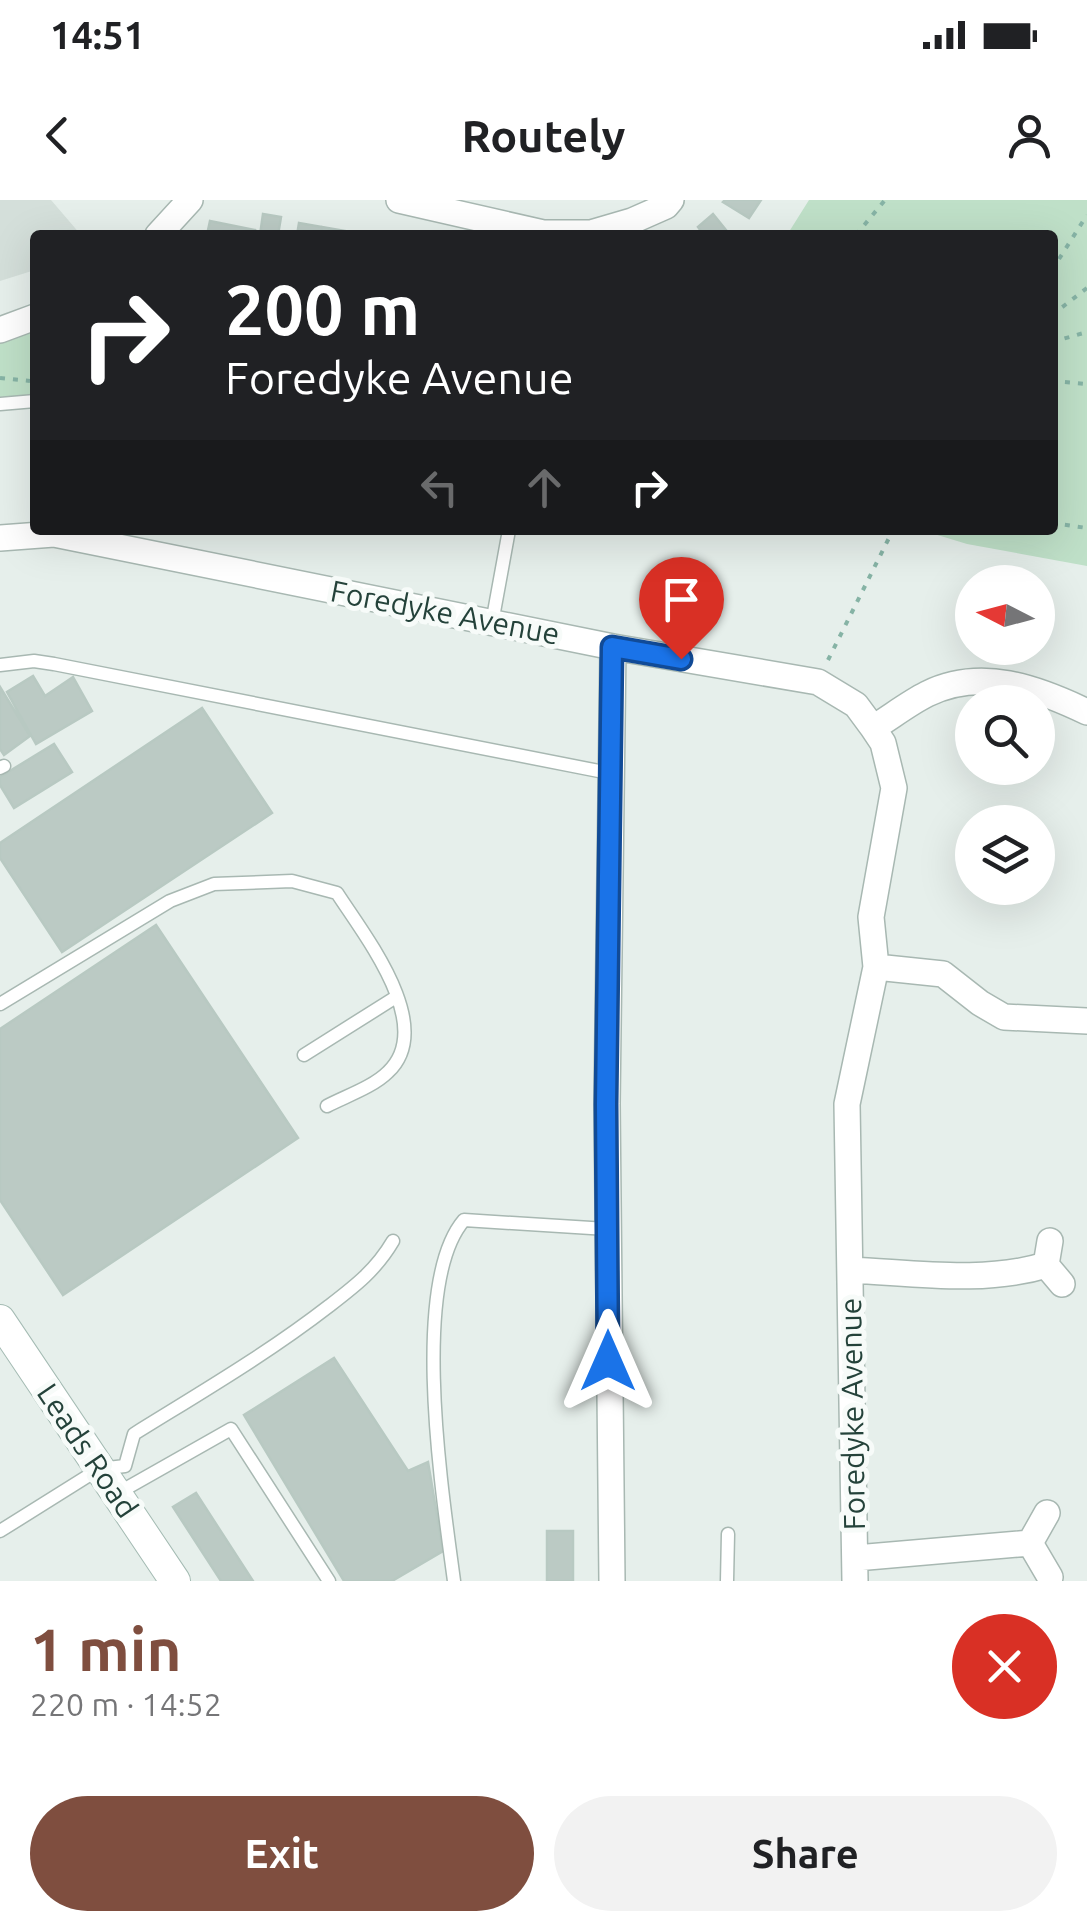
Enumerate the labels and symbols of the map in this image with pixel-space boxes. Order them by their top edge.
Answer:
pin [639,557,724,660]
north arrow [955,565,1055,665]
street label: Foredyke Avenue [328,573,562,651]
street label: Foredyke Avenue [833,1298,871,1530]
position arrow [556,1309,660,1413]
street label: Leads Road [31,1377,145,1524]

